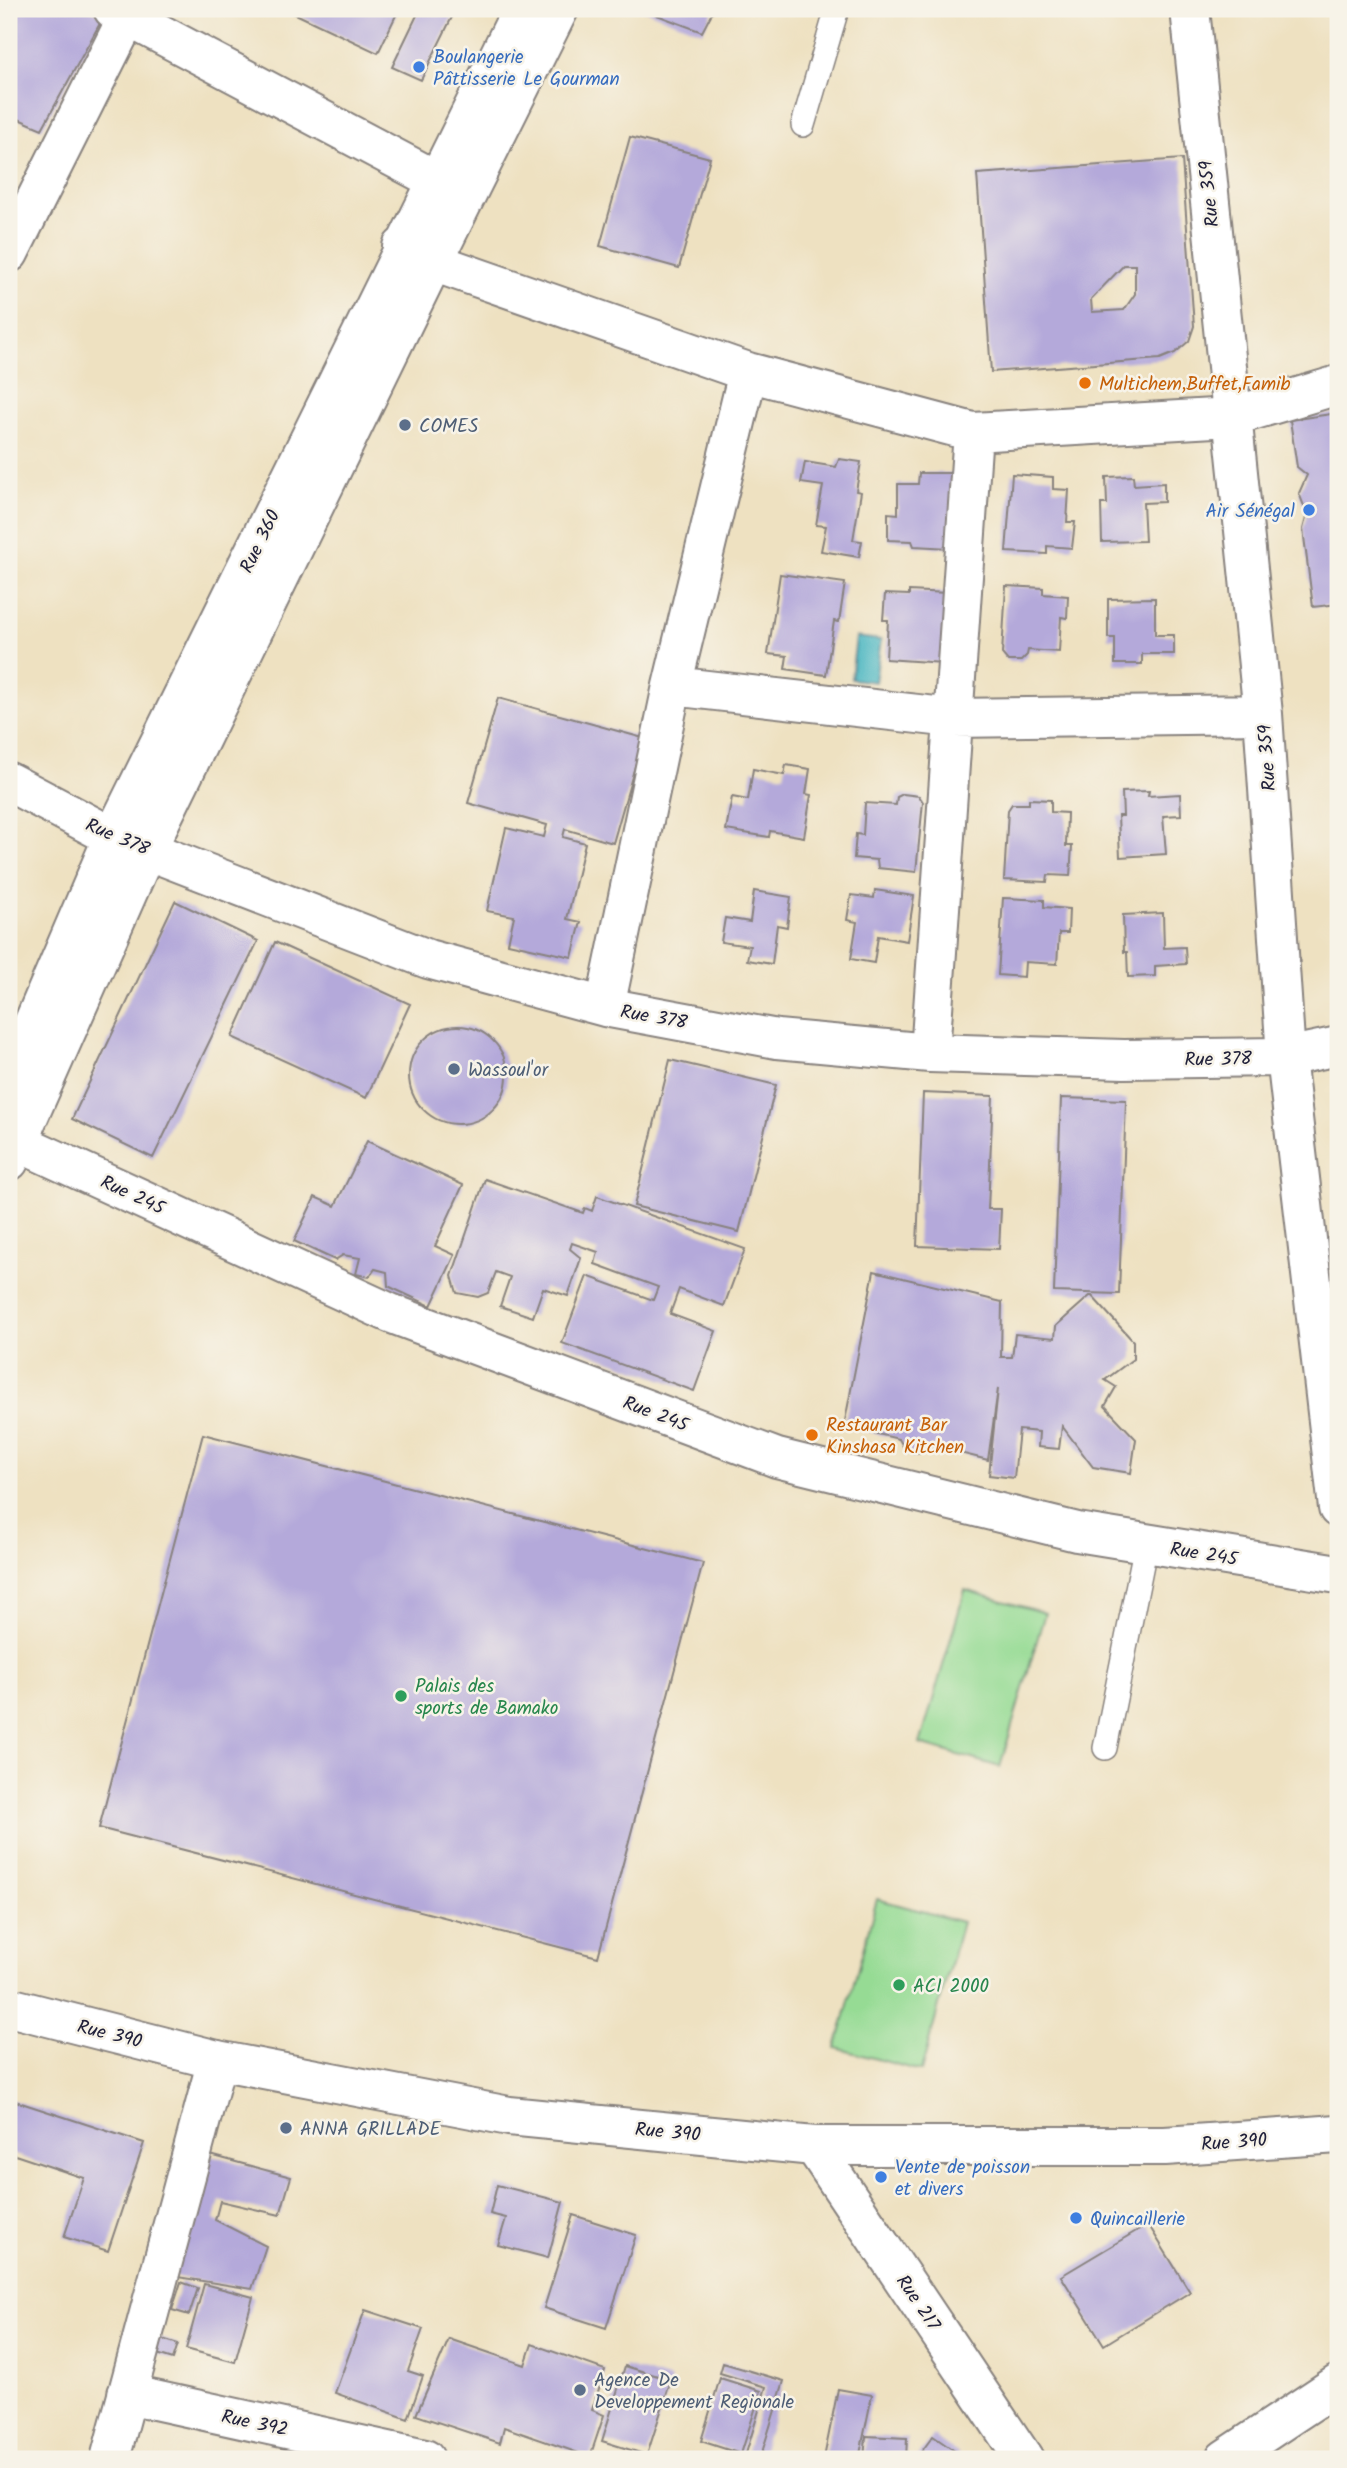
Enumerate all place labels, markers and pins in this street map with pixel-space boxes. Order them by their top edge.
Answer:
place label: Boulangerie Pâttisserie Le Gourman [433,43,620,95]
marker: Boulangerie Pâttisserie Le Gourman [411,59,427,75]
place label: Multichem,Buffet,Famib [1099,370,1291,400]
marker: Multichem,Buffet,Famib [1077,375,1093,391]
place label: COMES [419,412,478,442]
marker: COMES [397,417,413,433]
place label: Air Sénégal [1206,497,1295,527]
marker: Air Sénégal [1301,502,1317,518]
place label: Wassoul'or [468,1056,550,1086]
marker: Wassoul'or [446,1061,462,1077]
place label: Restaurant Bar Kinshasa Kitchen [826,1411,964,1463]
marker: Restaurant Bar Kinshasa Kitchen [804,1427,820,1443]
place label: Palais des sports de Bamako [415,1672,558,1724]
marker: Palais des sports de Bamako [393,1688,409,1704]
place label: ACI 2000 [913,1972,989,2002]
marker: ACI 2000 [891,1977,907,1993]
place label: ANNA GRILLADE [300,2115,442,2145]
marker: ANNA GRILLADE [278,2120,294,2136]
place label: Vente de poisson et divers [895,2153,1030,2205]
marker: Vente de poisson et divers [873,2169,889,2185]
place label: Quincaillerie [1090,2205,1186,2235]
marker: Quincaillerie [1068,2210,1084,2226]
place label: Agence De Developpement Regionale [594,2366,795,2418]
marker: Agence De Developpement Regionale [572,2382,588,2398]

